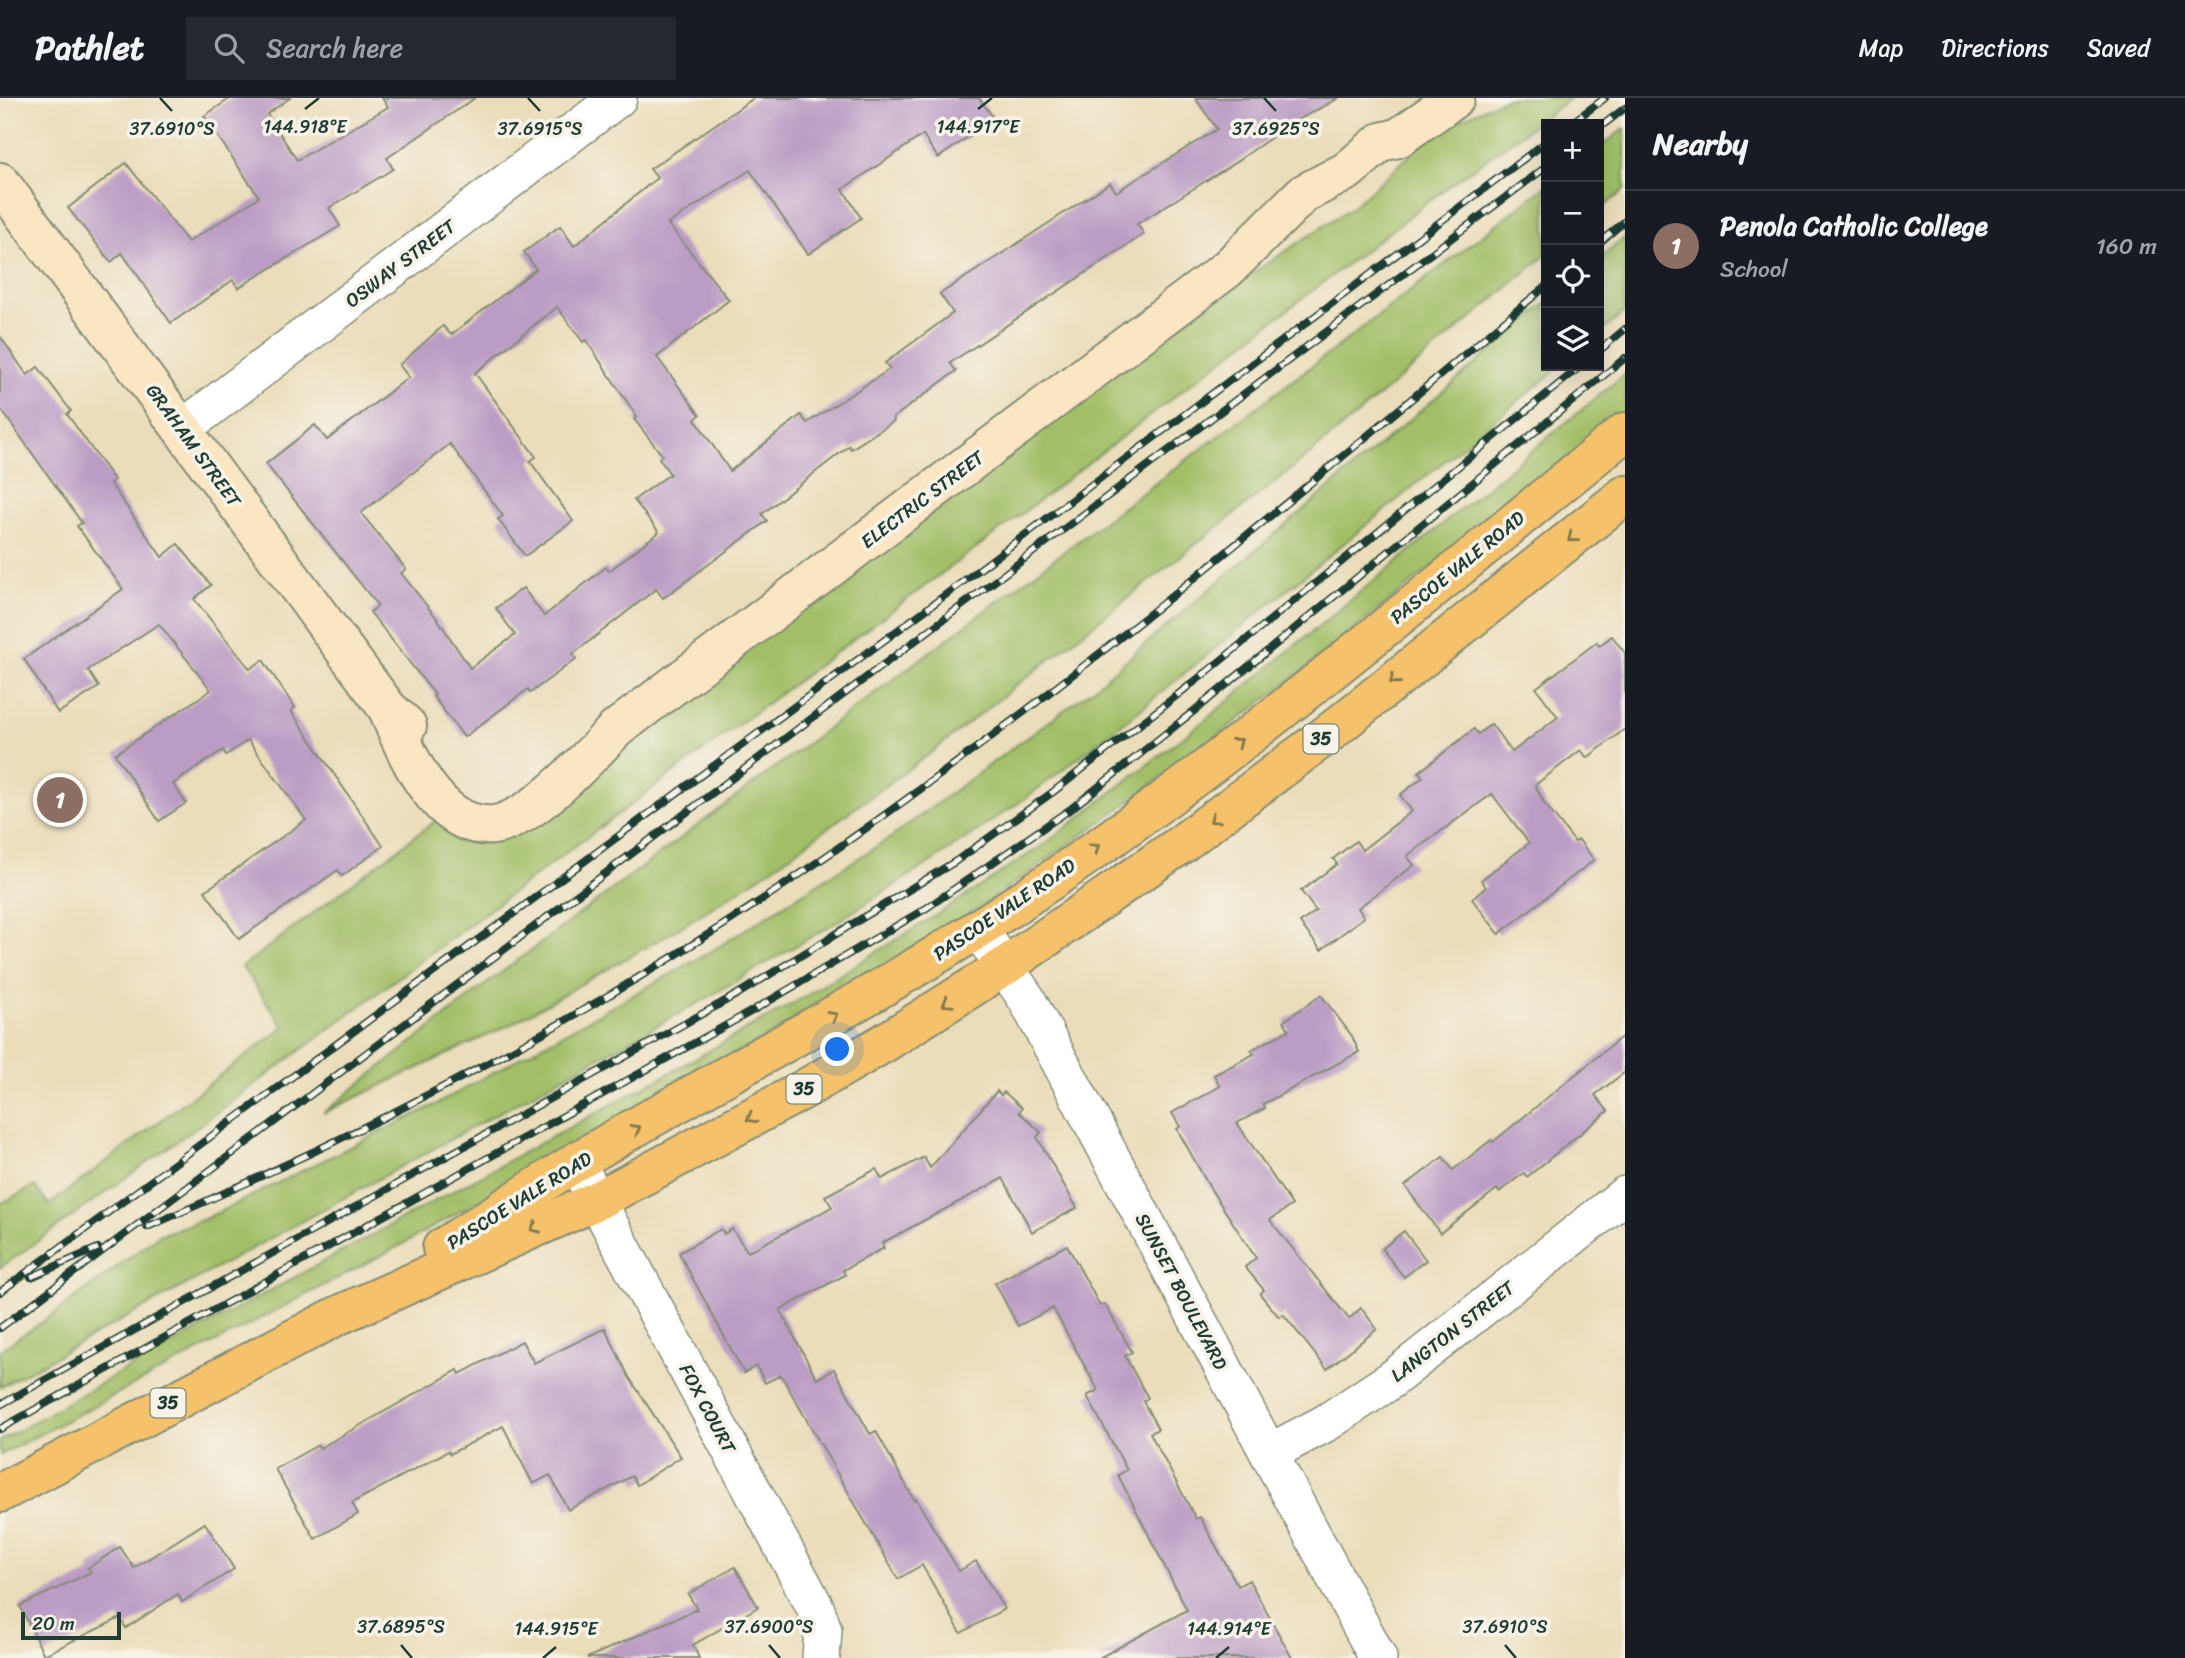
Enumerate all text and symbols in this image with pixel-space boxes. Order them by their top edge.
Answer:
search box [186,17,676,80]
text: Pathlet [35,19,144,77]
text: Search here [266,25,403,71]
text: Map [1859,27,1903,69]
text: Directions [1941,27,2049,69]
text: Saved [2087,27,2150,69]
icon: search [210,29,248,67]
text: 144.918°E [264,111,347,143]
text: 144.917°E [937,111,1020,143]
text: 37.6910°S [130,113,214,145]
text: 37.6915°S [498,113,582,145]
text: 37.6925°S [1232,113,1320,145]
text: Nearby [1653,117,1748,171]
map controls [1541,119,1604,371]
button: + [1541,119,1604,182]
button: − [1541,182,1604,245]
text: Penola Catholic College [1720,203,1988,249]
street label: OSWAY STREET [338,210,464,316]
text: 1 [1671,226,1681,267]
text: 160 m [2096,226,2157,267]
button: locate [1541,245,1604,308]
text: School [1720,249,1788,290]
button: layers [1541,308,1604,371]
street label: GRAHAM STREET [137,376,250,515]
street label: ELECTRIC STREET [853,441,993,557]
street label: PASCOE VALE ROAD [1382,502,1533,632]
one-way arrow [1567,530,1580,542]
one-way arrow [1390,672,1402,685]
road number: 35 [1304,724,1338,754]
one-way arrow [1230,737,1243,750]
pin: 1 [37,774,83,826]
one-way arrow [1210,811,1222,824]
one-way arrow [1087,844,1100,856]
street label: PASCOE VALE ROAD [926,849,1083,970]
one-way arrow [941,995,954,1008]
one-way arrow [825,1011,838,1024]
your location [820,1032,854,1066]
road number: 35 [786,1074,822,1104]
one-way arrow [746,1110,758,1123]
one-way arrow [628,1124,641,1137]
street label: PASCOE VALE ROAD [440,1142,599,1258]
street label: SUNSET BOULEVARD [1126,1207,1237,1376]
one-way arrow [530,1220,542,1234]
street label: LANGTON STREET [1383,1271,1523,1391]
street label: FOX COURT [670,1357,745,1460]
road number: 35 [150,1388,186,1418]
text: 20 m [32,1607,75,1640]
scale bar [21,1609,121,1641]
text: 37.6895°S [357,1611,445,1643]
text: 37.6900°S [725,1611,813,1643]
text: 37.6910°S [1463,1611,1547,1643]
text: 144.915°E [514,1613,599,1645]
text: 144.914°E [1187,1613,1272,1645]

